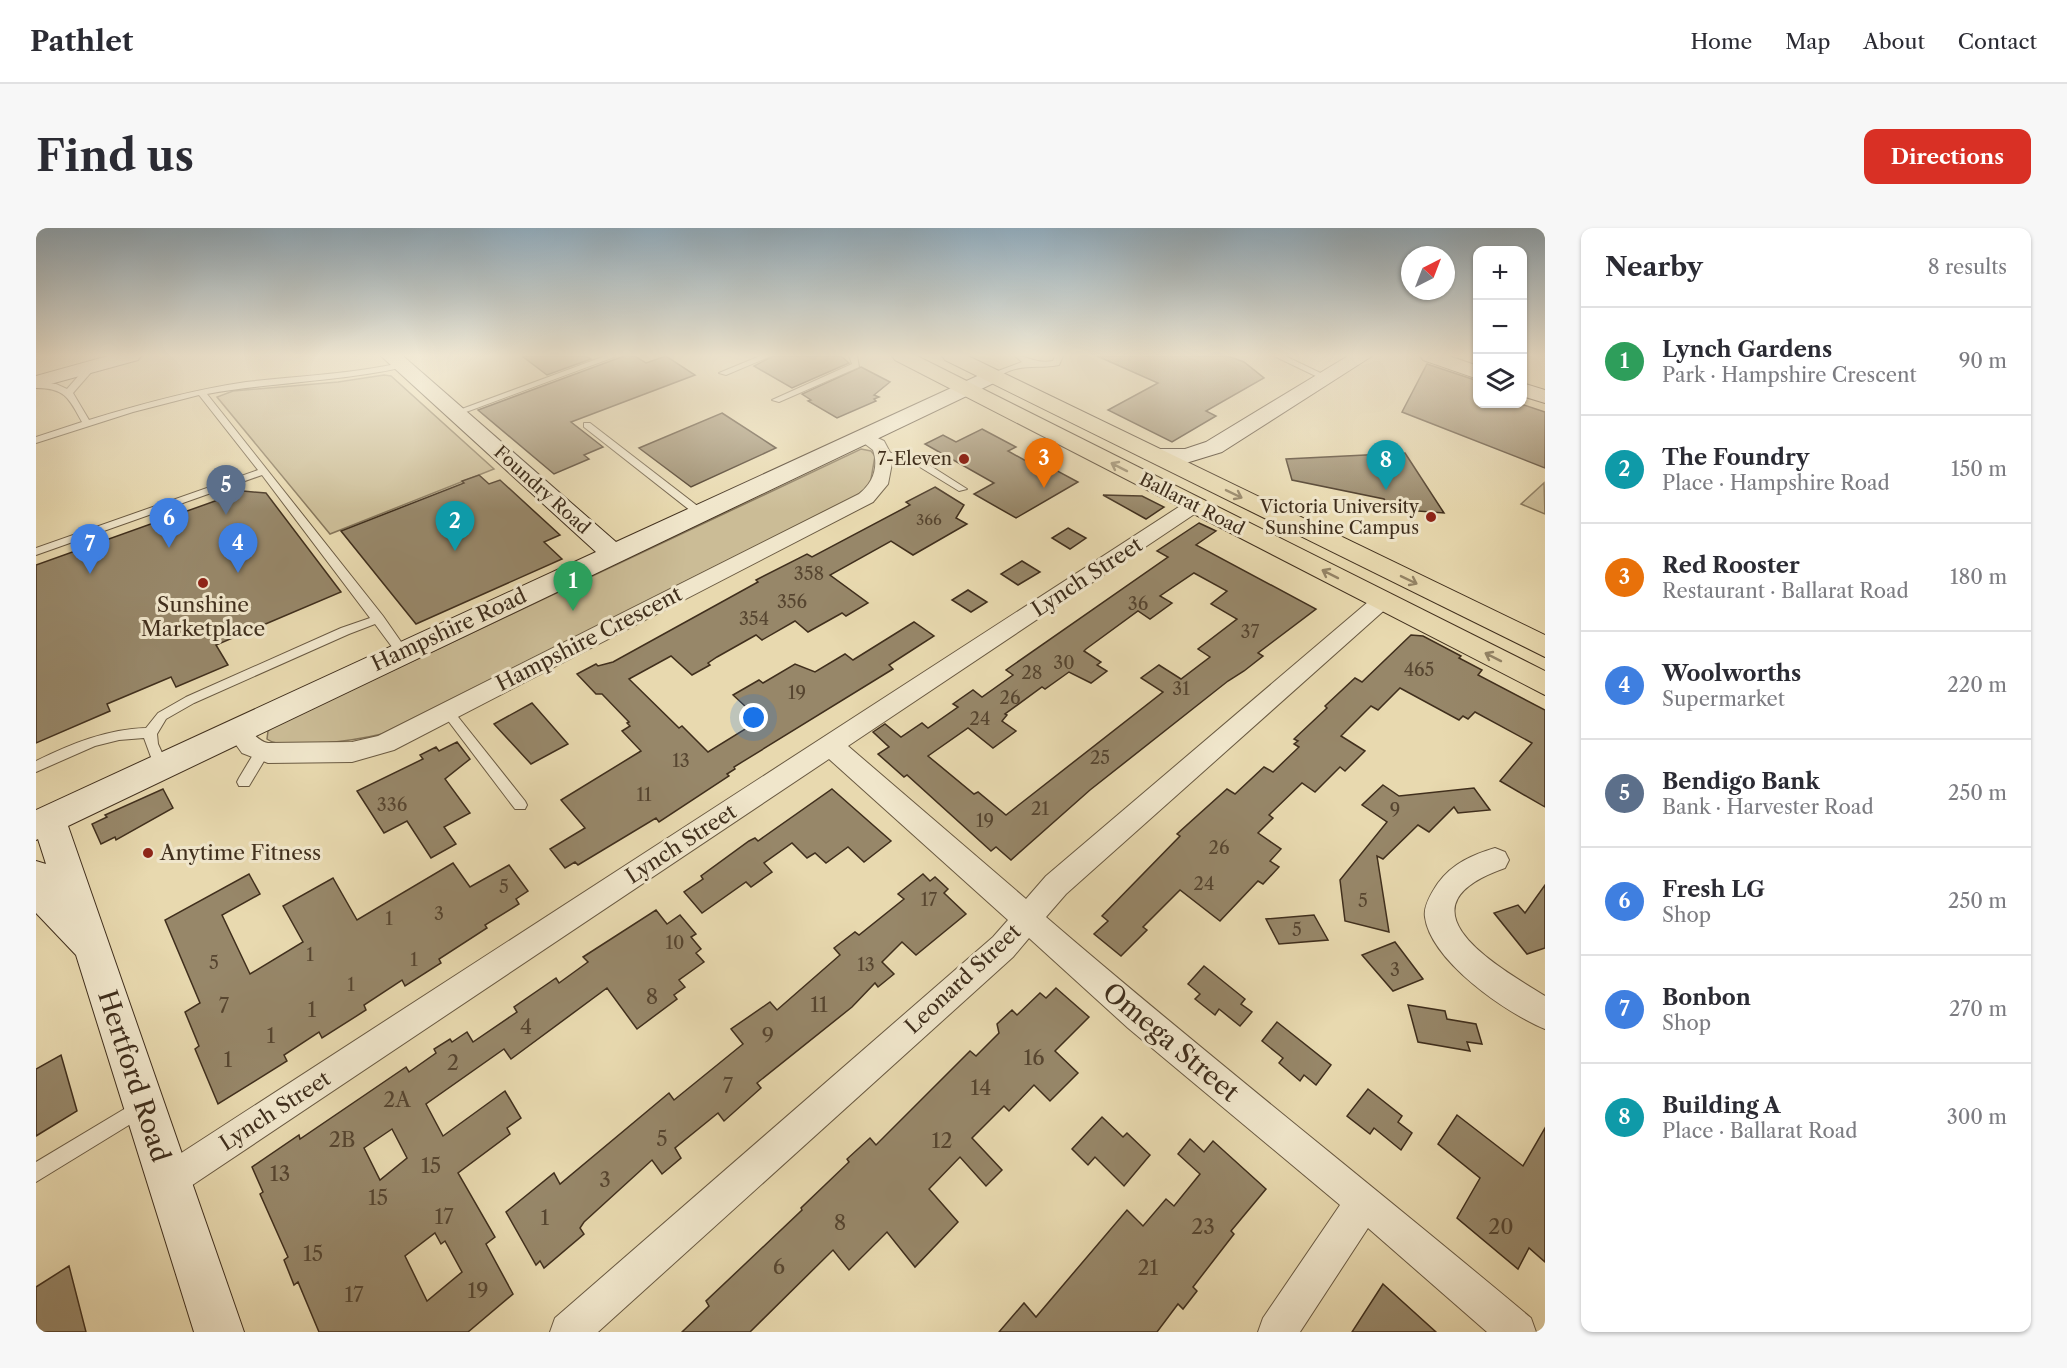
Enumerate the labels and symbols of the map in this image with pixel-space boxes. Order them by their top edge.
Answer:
north arrow [1401,246,1455,300]
pin: 3 [1024,438,1064,488]
pin: 8 [1366,440,1406,490]
street label: Foundry Road [489,441,595,539]
place label: 7-Eleven [877,448,952,470]
marker: 7-Eleven [957,452,971,466]
one-way arrow [1111,461,1128,473]
pin: 5 [206,466,246,515]
street label: Ballarat Road [1136,468,1248,540]
one-way arrow [1225,489,1243,500]
place label: Victoria University Sunshine Campus [1259,496,1420,539]
pin: 6 [150,498,188,548]
pin: 2 [436,502,474,551]
house number: 366 [916,510,942,529]
marker: Victoria University Sunshine Campus [1424,510,1438,524]
pin: 7 [70,524,110,574]
pin: 4 [218,524,258,573]
street label: Lynch Street [1027,531,1147,622]
pin: 1 [554,562,592,611]
house number: 358 [794,563,824,585]
one-way arrow [1322,568,1340,579]
one-way arrow [1400,575,1418,587]
marker: Sunshine Marketplace [196,576,210,590]
street label: Hampshire Crescent [492,581,686,696]
street label: Hampshire Road [367,583,530,676]
house number: 356 [777,591,807,613]
place label: Sunshine Marketplace [141,592,265,641]
house number: 36 [1128,593,1148,615]
house number: 354 [739,608,769,630]
house number: 37 [1241,621,1260,643]
one-way arrow [1485,651,1502,663]
house number: 30 [1053,652,1075,674]
house number: 465 [1404,659,1434,681]
house number: 28 [1021,662,1043,684]
house number: 31 [1172,678,1190,700]
house number: 19 [788,682,806,704]
house number: 26 [1000,687,1020,709]
your location [739,703,768,732]
house number: 24 [970,708,990,730]
house number: 25 [1090,747,1110,769]
house number: 13 [672,750,690,772]
house number: 11 [636,784,652,806]
house number: 336 [377,794,407,816]
street label: Lynch Street [621,798,741,889]
house number: 21 [1031,798,1049,820]
house number: 9 [1390,799,1400,821]
house number: 19 [976,810,994,832]
house number: 26 [1209,837,1229,859]
place label: Anytime Fitness [159,840,321,865]
marker: Anytime Fitness [141,846,155,860]
house number: 24 [1194,873,1214,895]
house number: 5 [499,876,509,898]
house number: 17 [921,889,937,911]
house number: 5 [1358,890,1368,912]
house number: 3 [434,903,444,925]
house number: 1 [385,908,393,930]
street label: Leonard Street [900,918,1026,1039]
house number: 5 [1292,919,1302,941]
house number: 10 [666,932,684,954]
house number: 1 [306,944,314,966]
house number: 1 [410,949,418,971]
house number: 5 [209,952,219,974]
house number: 13 [857,954,875,976]
house number: 3 [1390,959,1400,981]
house number: 1 [347,974,355,996]
street label: Omega Street [1096,976,1246,1109]
house number: 8 [646,984,658,1009]
street label: Hertford Road [91,986,177,1166]
house number: 11 [810,992,828,1017]
house number: 7 [219,993,230,1018]
house number: 1 [308,997,317,1022]
house number: 4 [520,1014,532,1039]
house number: 1 [267,1023,276,1048]
house number: 9 [762,1023,774,1048]
house number: 16 [1023,1045,1045,1070]
house number: 1 [224,1047,233,1072]
house number: 2 [447,1050,459,1075]
street label: Lynch Street [215,1065,335,1156]
house number: 7 [723,1073,734,1098]
house number: 14 [971,1075,991,1100]
house number: 2A [383,1087,411,1112]
house number: 5 [656,1126,668,1151]
house number: 2B [329,1127,355,1152]
house number: 12 [932,1128,952,1153]
house number: 15 [421,1153,441,1178]
house number: 13 [270,1161,290,1186]
house number: 3 [599,1167,611,1192]
house number: 15 [368,1185,388,1210]
house number: 17 [434,1204,454,1229]
house number: 1 [541,1205,550,1230]
house number: 8 [834,1210,846,1235]
house number: 23 [1191,1214,1215,1239]
house number: 20 [1488,1214,1514,1239]
house number: 15 [303,1241,323,1266]
house number: 6 [773,1254,785,1279]
house number: 21 [1138,1255,1159,1280]
house number: 19 [467,1278,489,1303]
house number: 17 [344,1282,364,1307]

